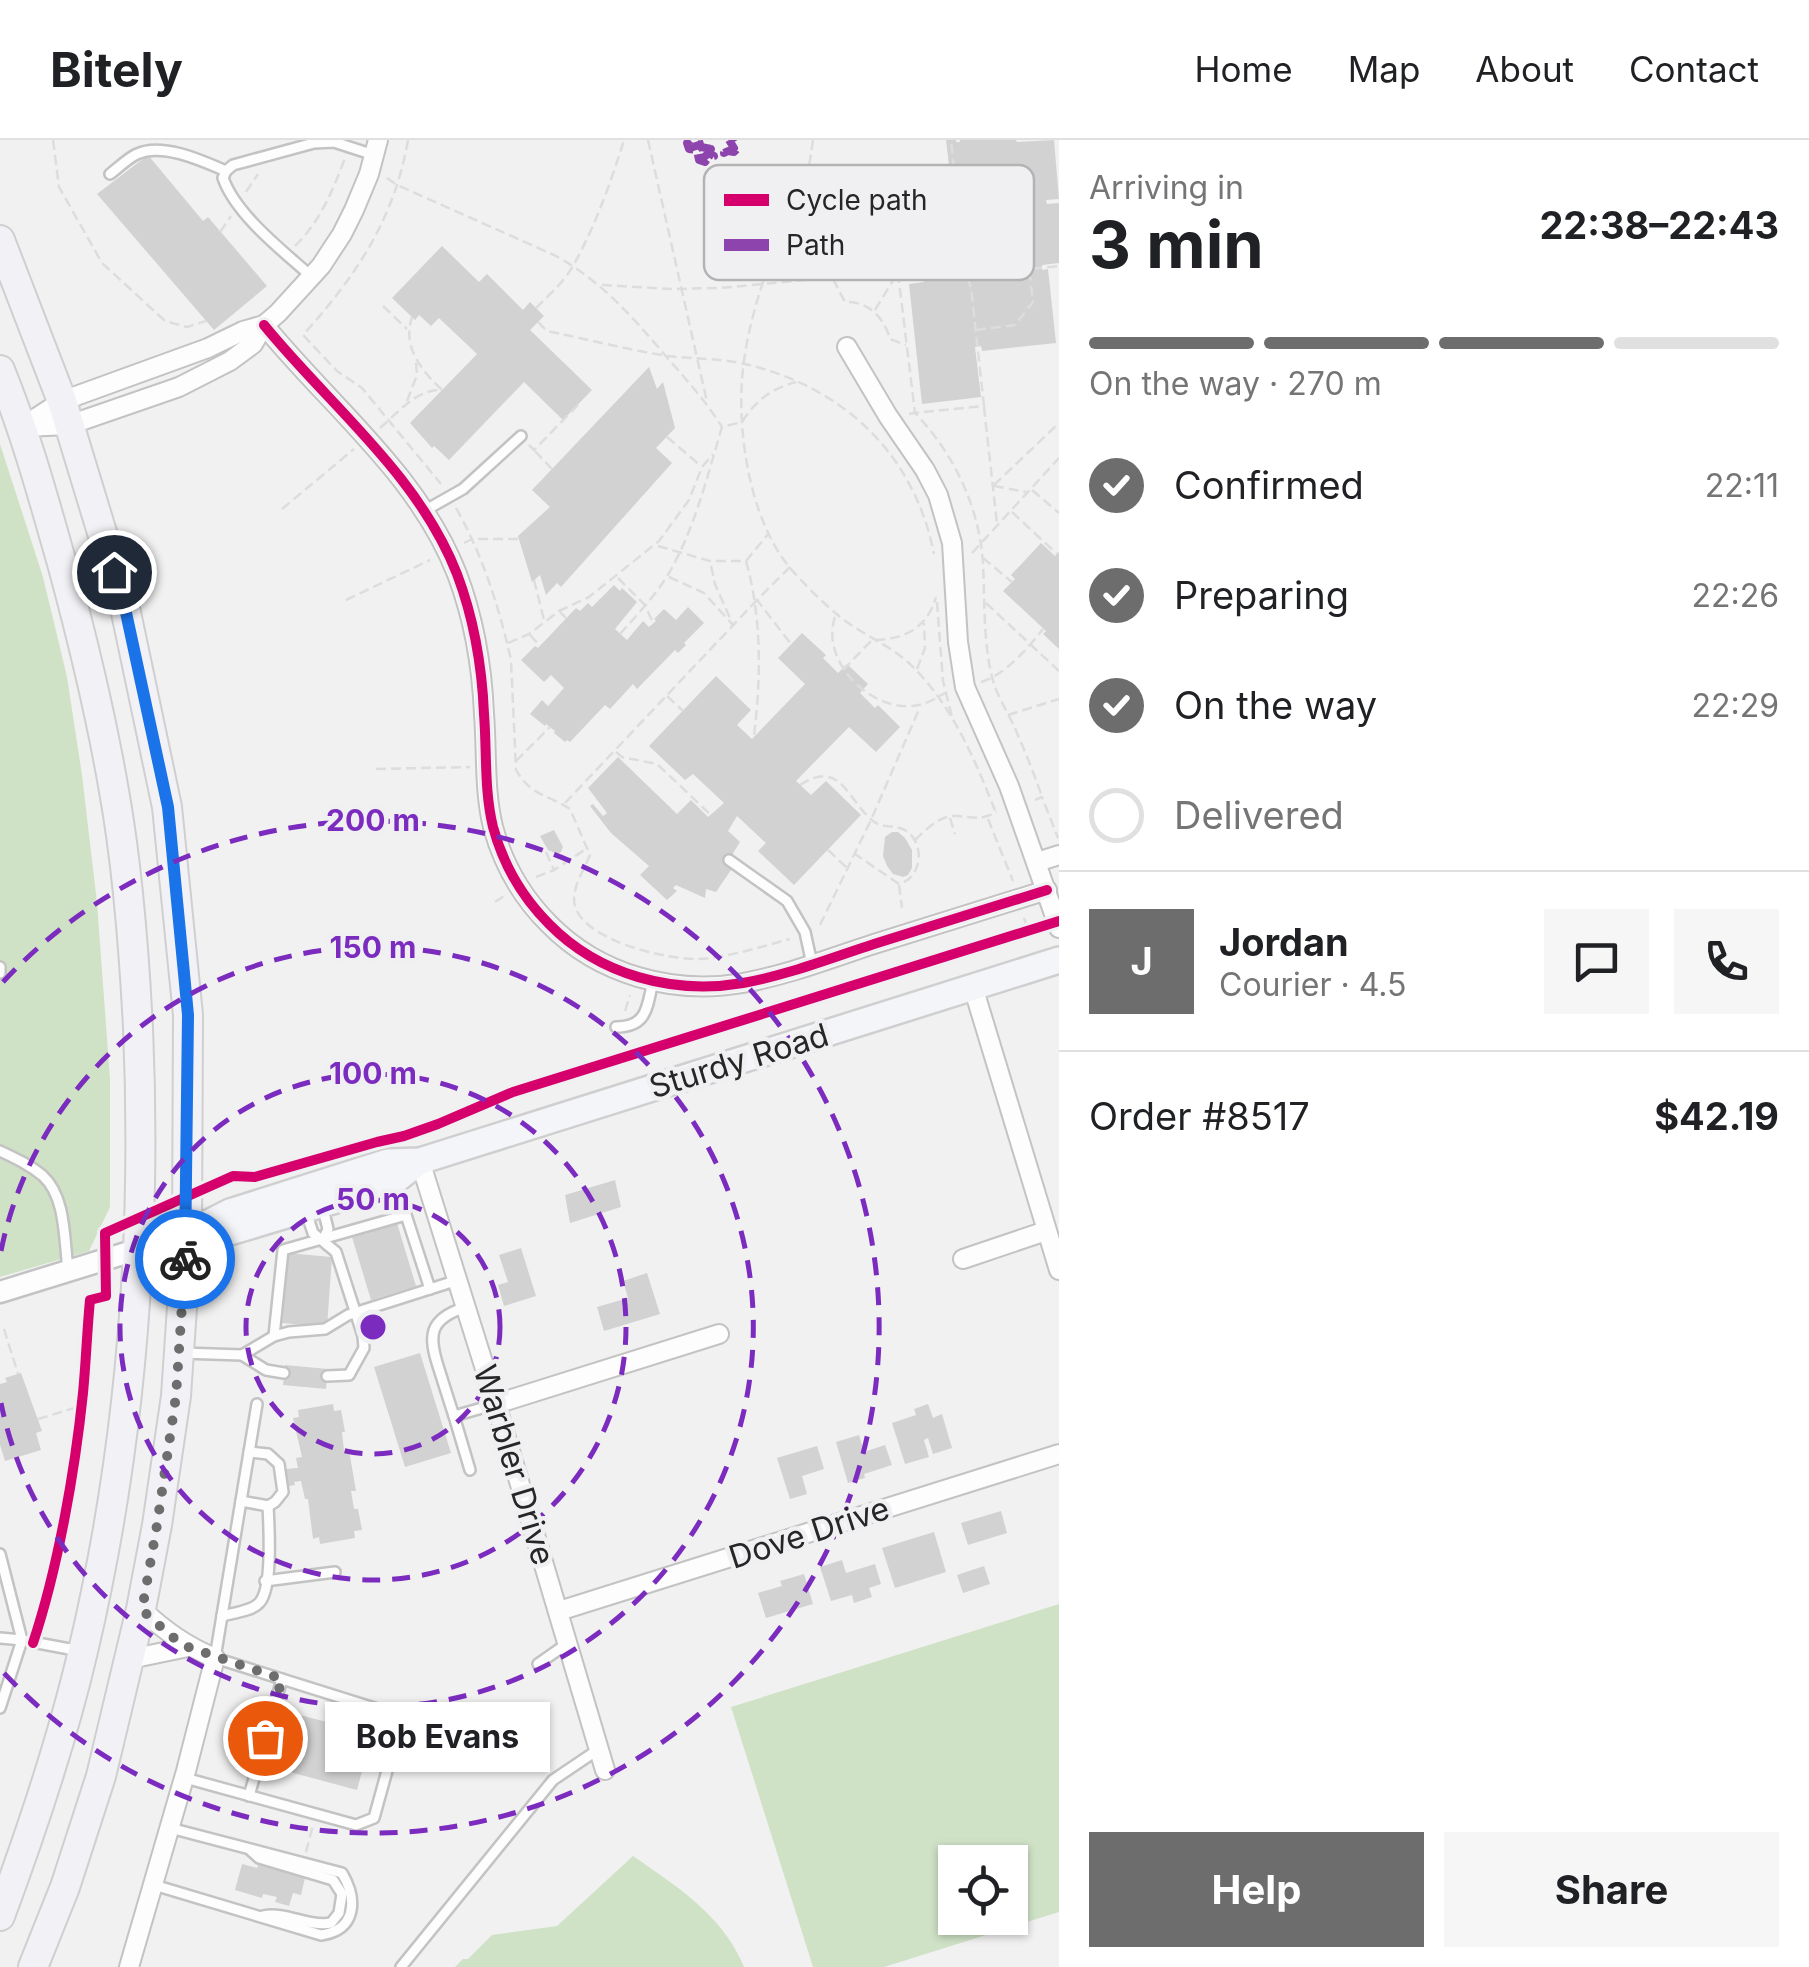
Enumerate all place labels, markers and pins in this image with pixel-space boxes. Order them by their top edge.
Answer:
pin [72,530,157,615]
centre of rings [355,1309,391,1345]
pin [223,1696,308,1781]
callout: Bob Evans [325,1703,550,1773]

